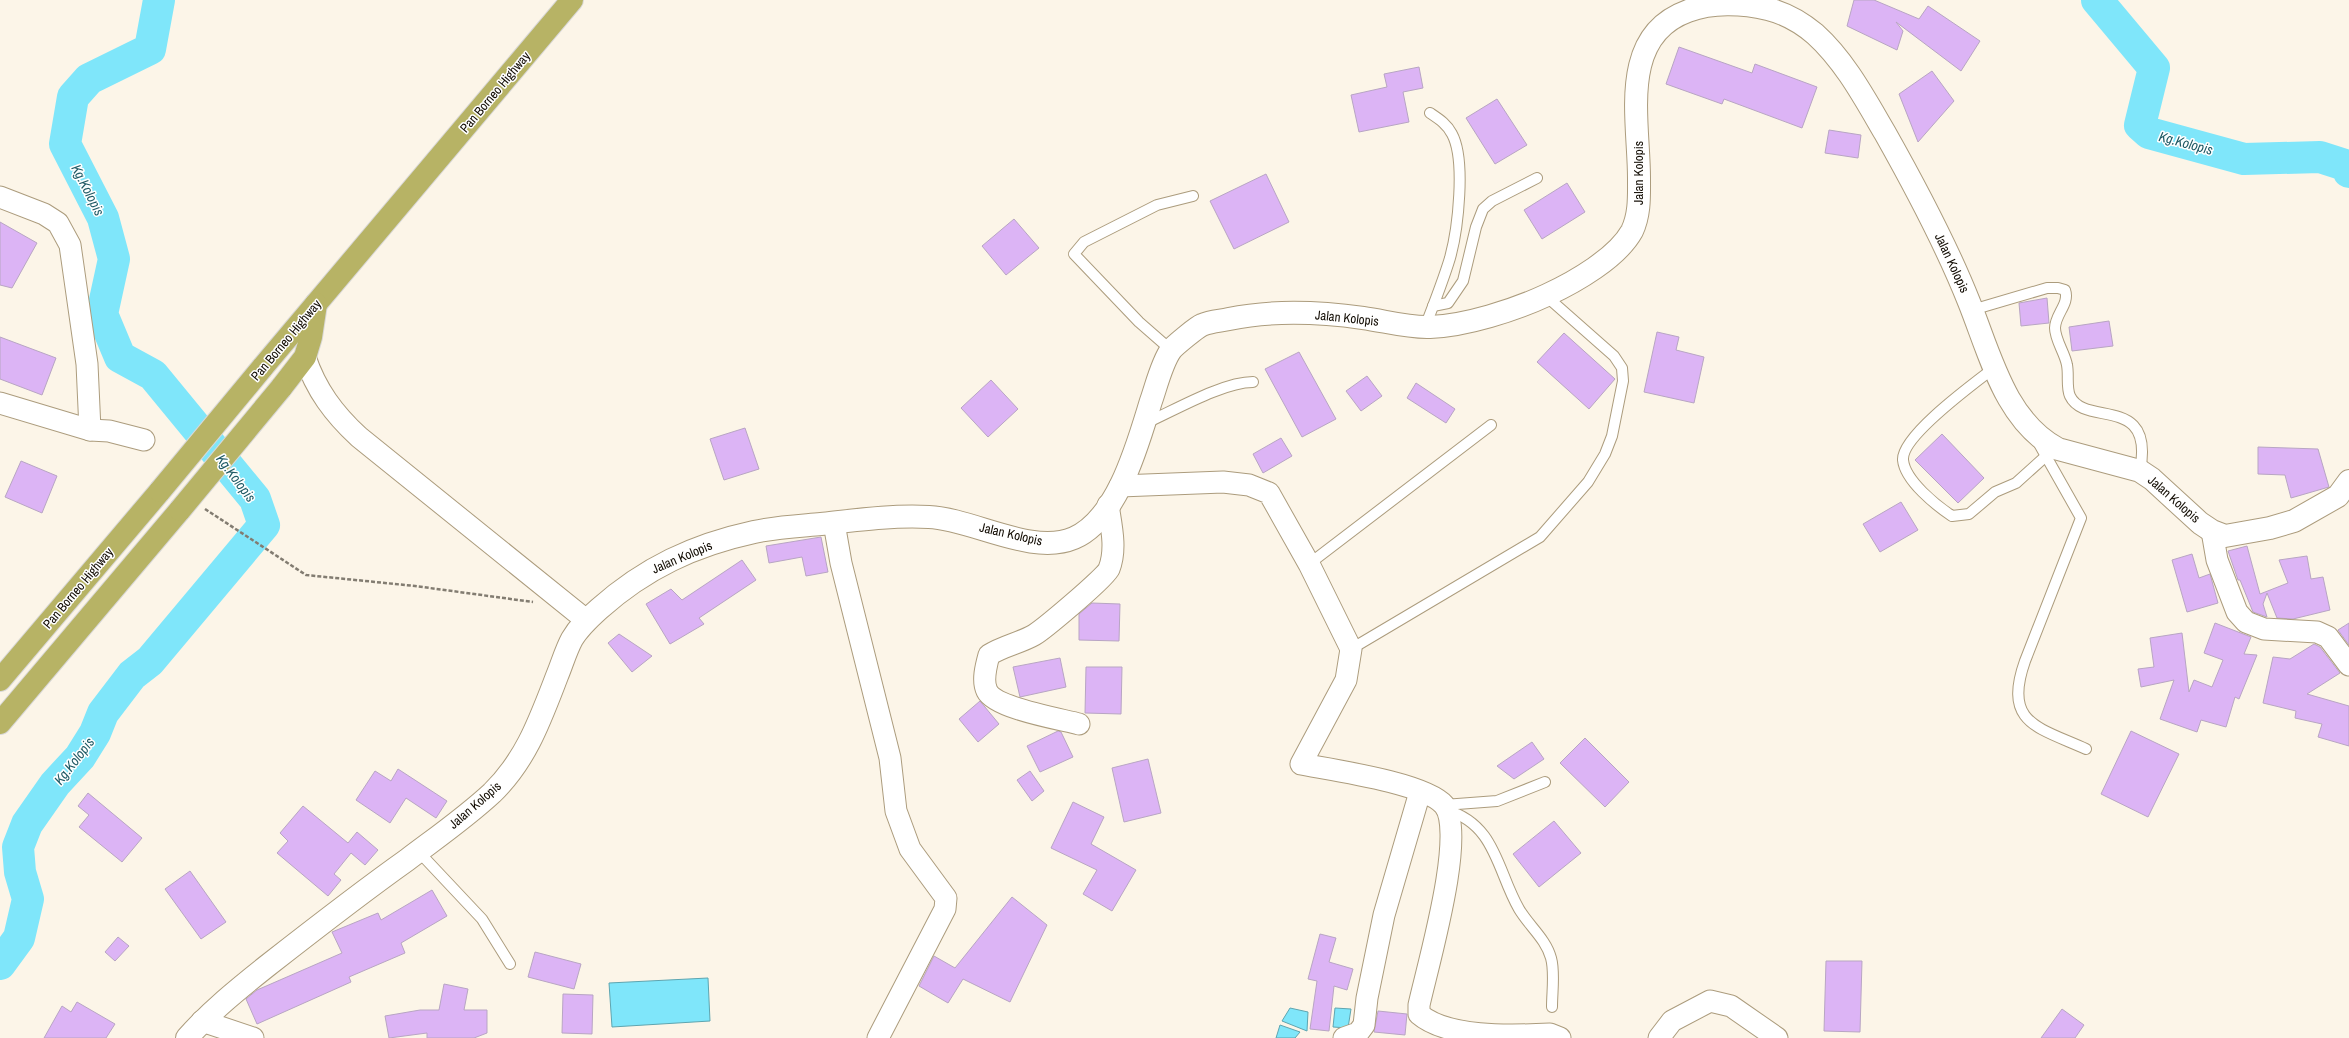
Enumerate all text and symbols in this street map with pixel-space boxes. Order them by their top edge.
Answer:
street label: Pan Borneo Highway [456,47,534,136]
water label: Kg.Kolopis [2157,127,2215,159]
street label: Jalan Kolopis [1630,141,1647,205]
water label: Kg.Kolopis [67,161,109,219]
street label: Jalan Kolopis [1931,230,1973,296]
street label: Pan Borneo Highway [247,295,325,384]
street label: Jalan Kolopis [1314,306,1380,330]
water label: Kg.Kolopis [212,451,260,506]
street label: Jalan Kolopis [2144,472,2204,526]
street label: Jalan Kolopis [978,519,1044,549]
street label: Jalan Kolopis [649,537,715,577]
street label: Pan Borneo Highway [39,543,117,632]
water label: Kg.Kolopis [50,733,98,788]
street label: Jalan Kolopis [445,778,505,832]

